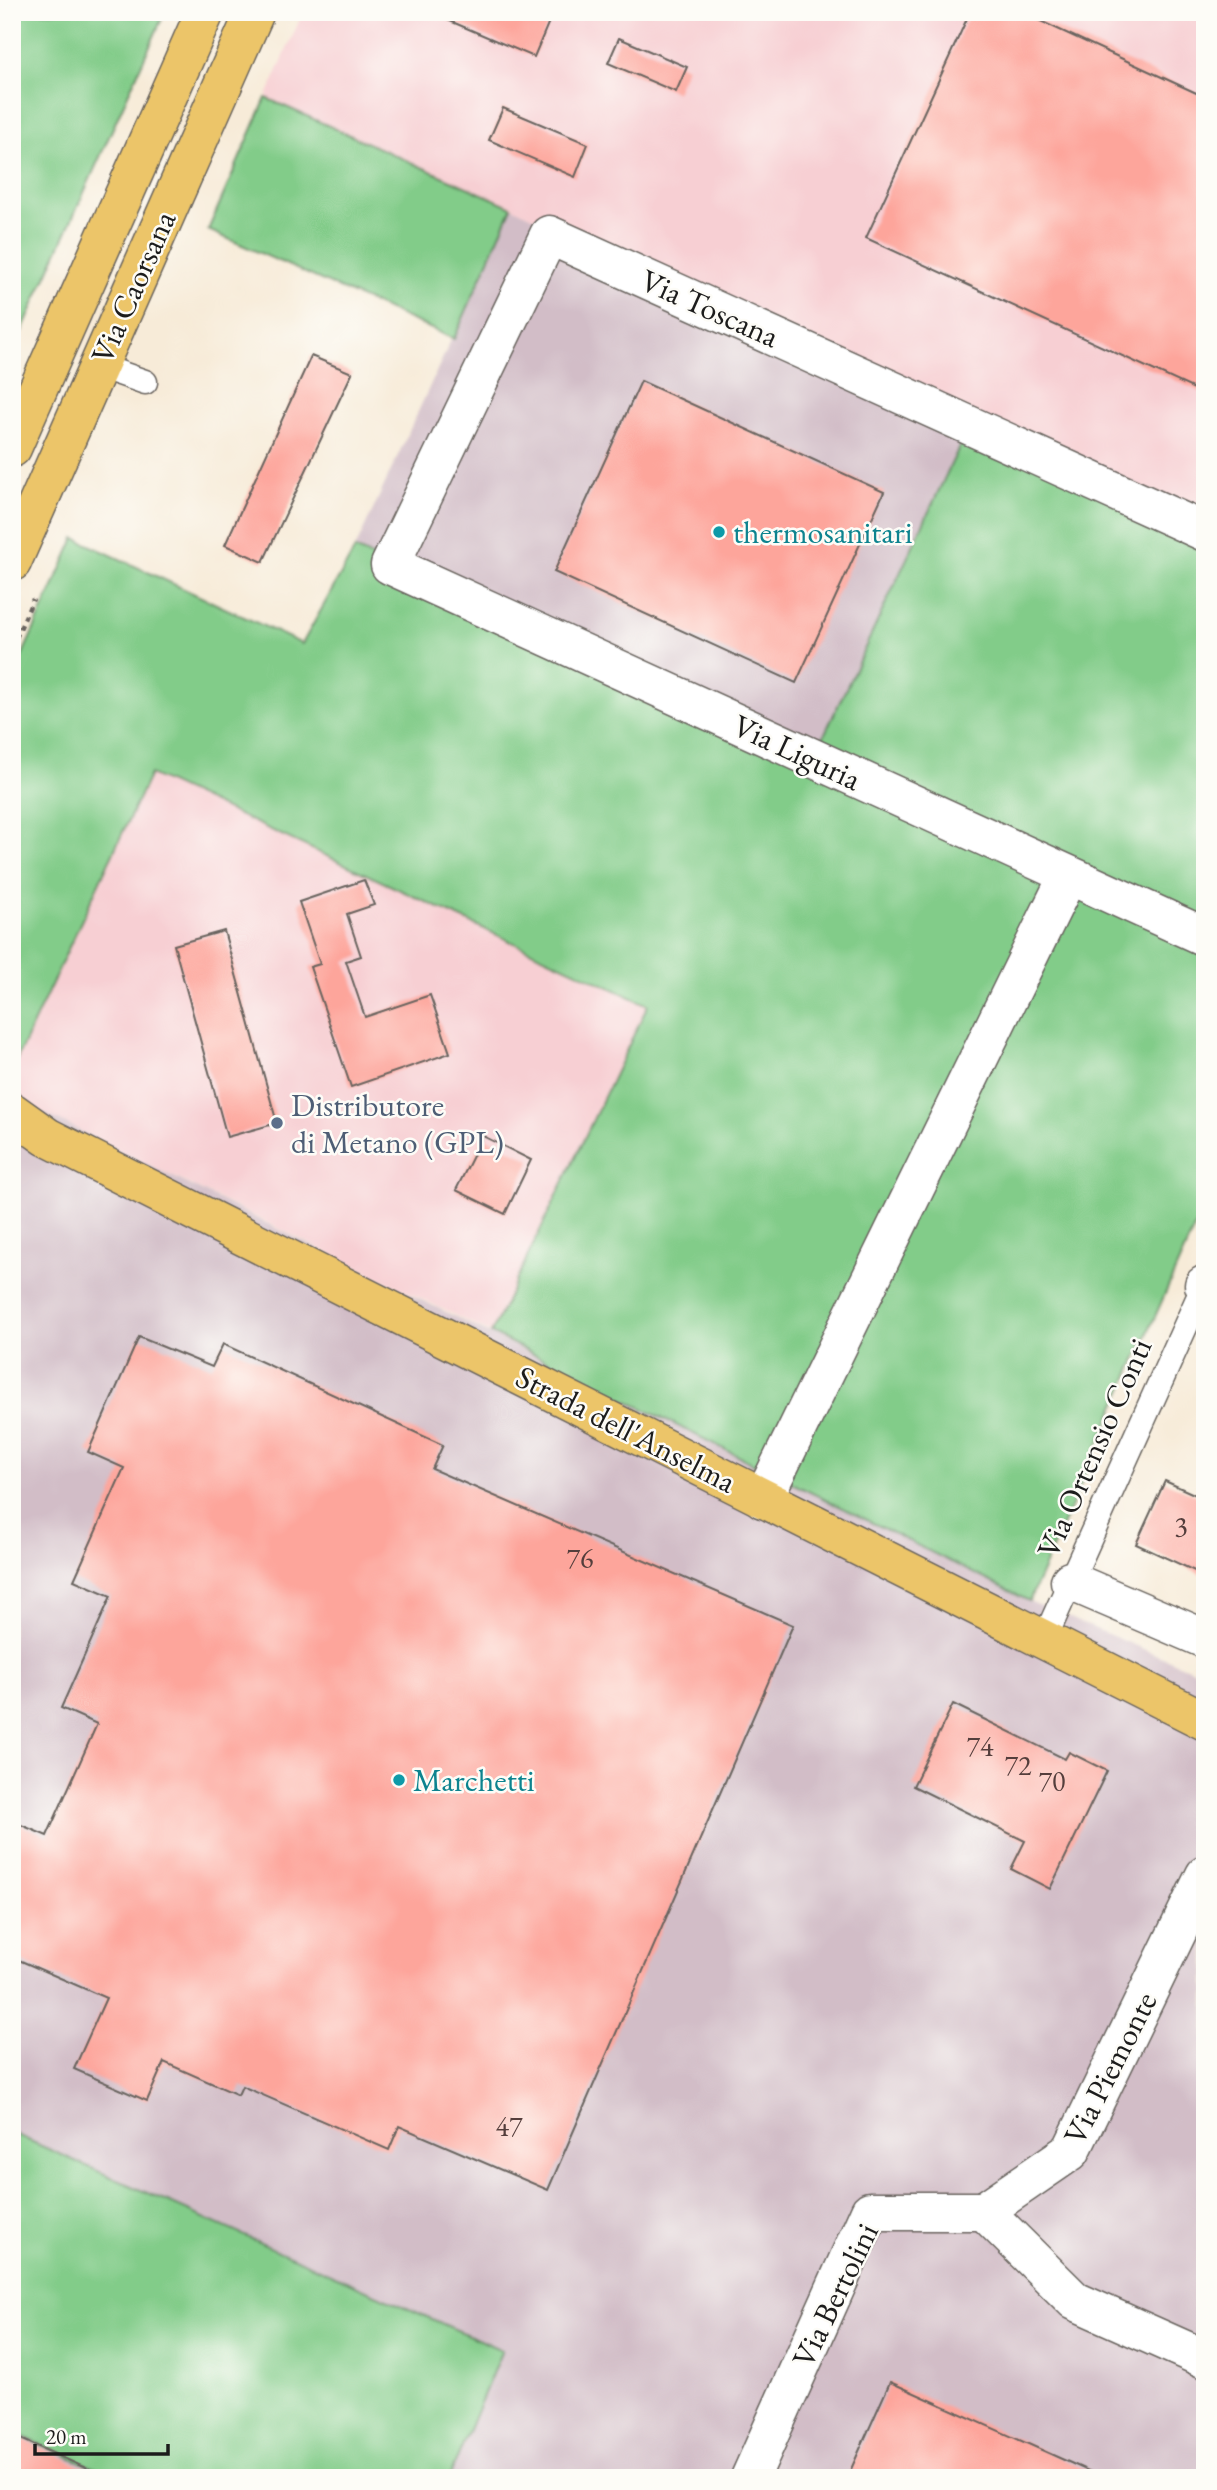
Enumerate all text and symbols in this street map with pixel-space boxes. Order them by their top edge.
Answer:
street label: Via Caorsana [81,204,185,370]
street label: Via Toscana [634,259,786,357]
place label: thermosanitari [733,511,913,553]
marker: thermosanitari [711,524,727,540]
street label: Via Liguria [726,704,868,800]
place label: Distributore di Metano (GPL) [291,1084,504,1163]
marker: Distributore di Metano (GPL) [269,1115,285,1131]
street label: Via Ortensio Conti [1027,1331,1161,1564]
street label: Strada dell'Anselma [509,1355,743,1503]
house number: 3 [1174,1508,1188,1544]
house number: 76 [567,1540,593,1576]
house number: 74 [967,1728,994,1764]
house number: 72 [1005,1747,1032,1783]
place label: Marchetti [413,1759,535,1801]
house number: 70 [1039,1763,1065,1799]
marker: Marchetti [391,1772,407,1788]
street label: Via Piemonte [1054,1984,1166,2152]
house number: 47 [496,2108,523,2144]
street label: Via Bertolini [782,2216,888,2374]
scale bar [35,2413,168,2457]
text: 20 m [46,2423,87,2450]

